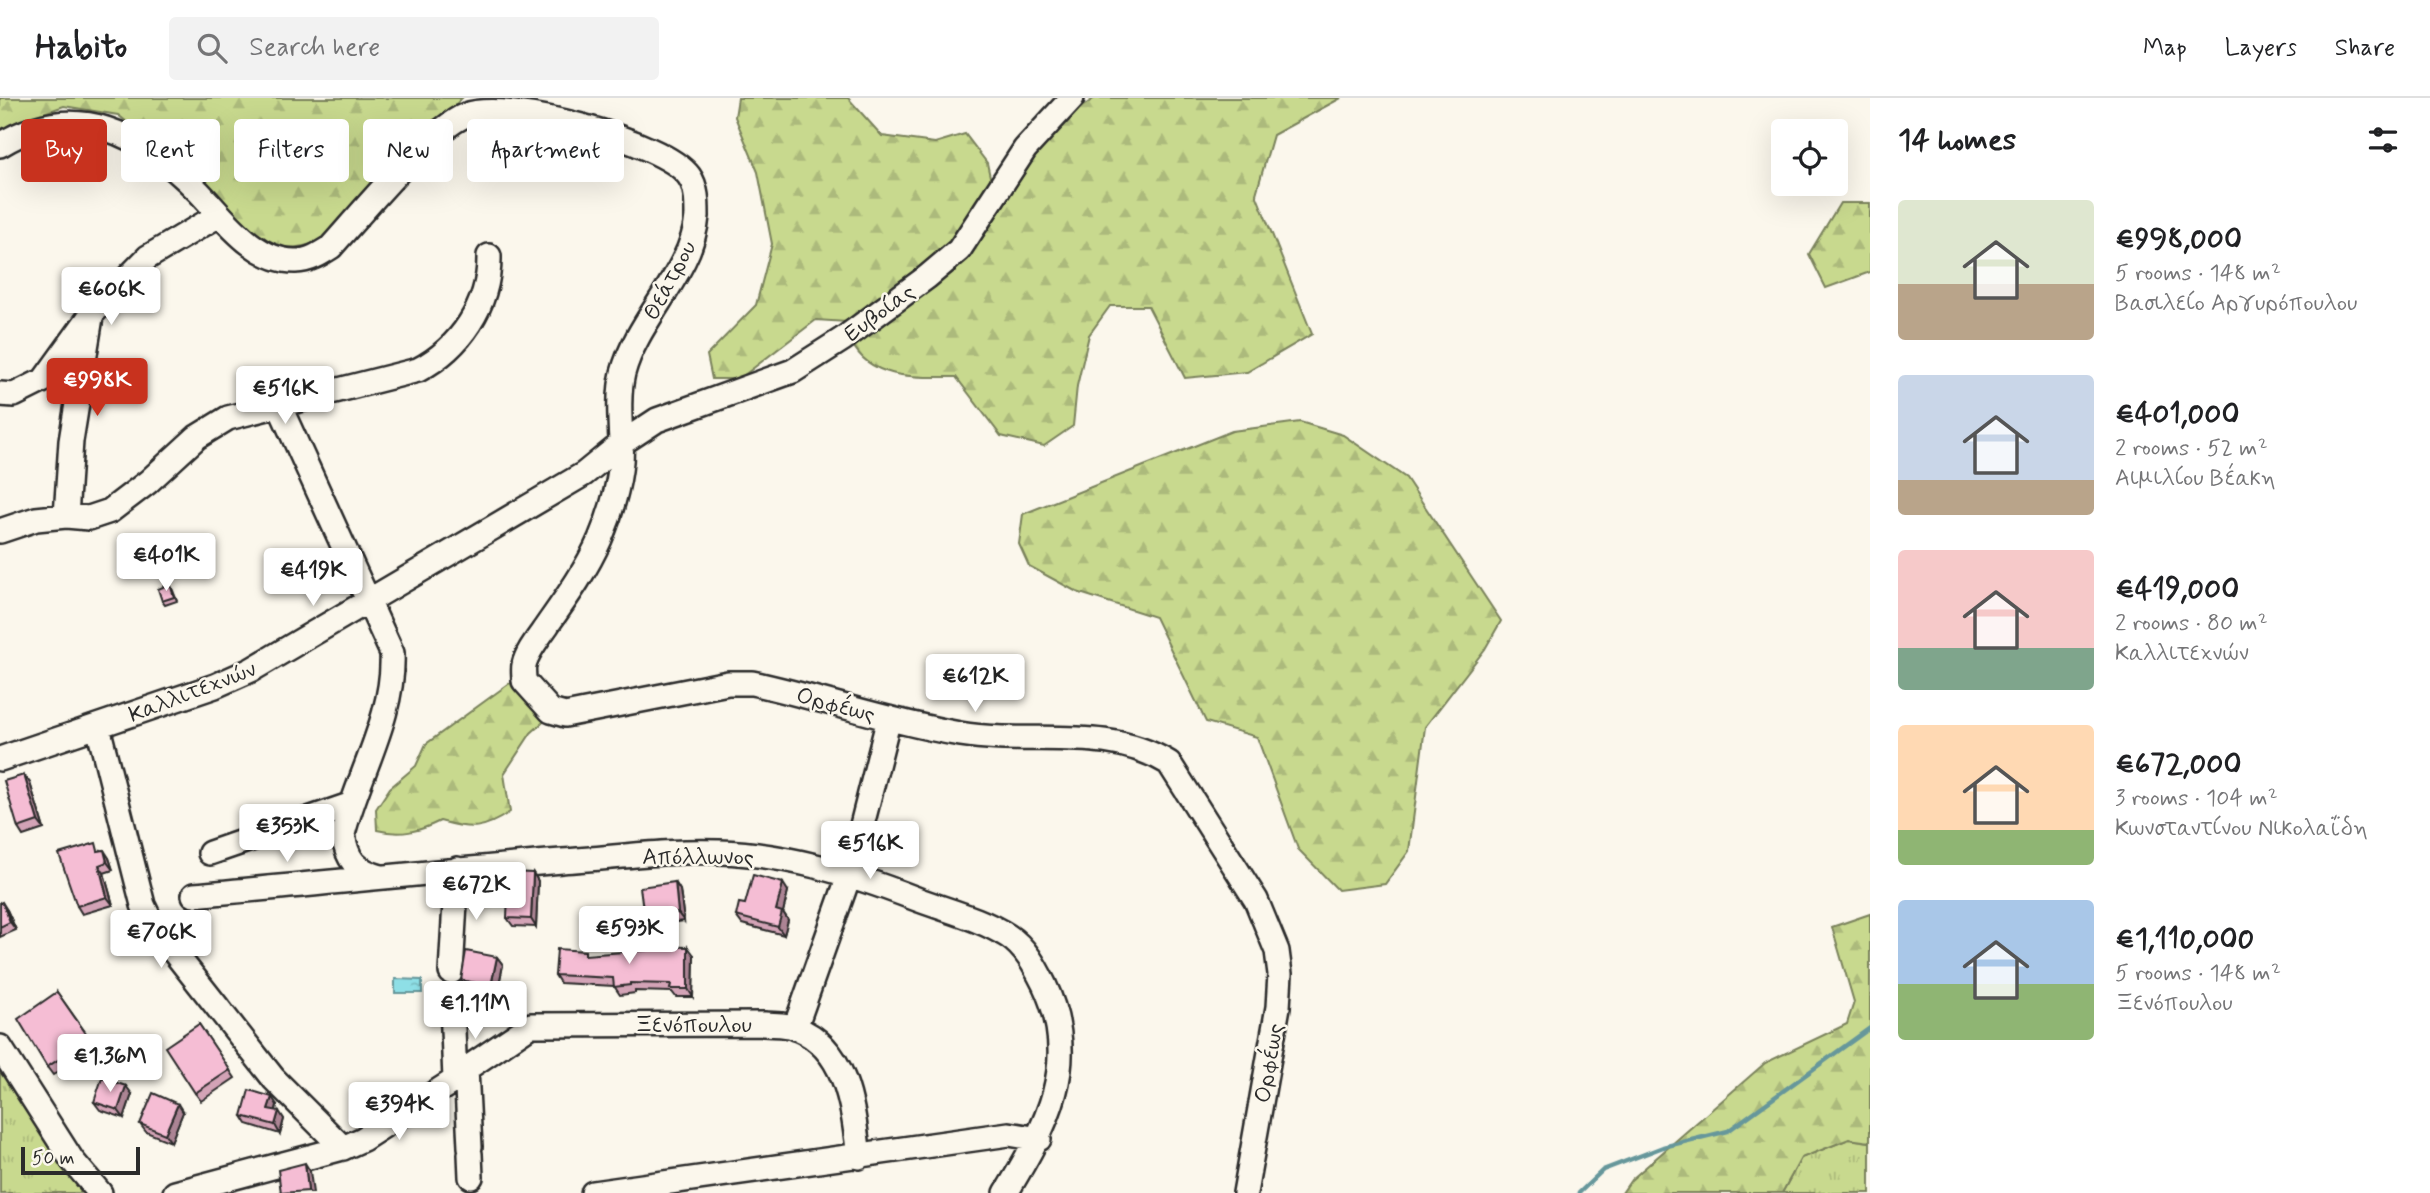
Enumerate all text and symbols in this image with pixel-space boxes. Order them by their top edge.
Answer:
search box [169,17,659,80]
text: Habito [35,26,127,70]
icon: search [193,29,231,67]
text: Search here [249,31,380,65]
text: Map [2143,33,2187,64]
text: Layers [2225,33,2297,64]
text: Share [2335,33,2395,64]
chip: Buy [21,119,107,182]
chip: Rent [121,119,220,182]
chip: Filters [234,119,349,182]
chip: New [363,119,453,182]
chip: Apartment [467,119,624,182]
map controls [1771,119,1848,196]
button: locate [1771,119,1848,196]
text: 14 homes [1898,121,2016,160]
icon: filters [2364,121,2402,159]
text: €998,000 [2115,220,2242,259]
icon: home [1954,228,2038,312]
street label: Θεάτρου [637,236,704,326]
text: 5 rooms · 148 m² [2115,259,2281,289]
pin: €606K [62,268,160,327]
text: €606K [77,275,145,305]
street label: Ευβοίας [839,278,922,349]
text: Βασιλείο Αργυρόπουλου [2115,289,2357,319]
pin: €998K [48,358,146,418]
text: €998K [63,366,131,396]
pin: €516K [236,366,334,426]
text: €516K [252,374,318,404]
text: €401,000 [2115,395,2239,434]
icon: home [1954,403,2038,487]
text: 2 rooms · 52 m² [2115,434,2268,464]
text: Αιμιλίου Βέακη [2115,464,2276,494]
pin: €401K [117,533,215,593]
text: €401K [133,541,199,571]
pin: €419K [264,548,362,608]
text: €419K [280,556,346,586]
text: €419,000 [2115,570,2239,609]
icon: home [1954,578,2038,662]
text: 2 rooms · 80 m² [2115,609,2268,639]
text: Καλλιτεχνών [2115,639,2249,669]
pin: €612K [926,654,1024,714]
street label: Καλλιτεχνών [125,655,261,731]
text: €612K [942,662,1008,692]
street label: Ορφέως [793,679,879,731]
text: €672,000 [2115,745,2241,784]
icon: home [1954,753,2038,837]
text: 3 rooms · 104 m² [2115,784,2278,814]
pin: €353K [238,804,336,864]
text: €353K [255,812,319,842]
text: Κωνσταντίνου Νικολαΐδη [2115,814,2368,844]
pin: €516K [821,822,919,881]
text: €516K [837,829,903,859]
street label: Απόλλωνος [642,843,754,873]
pin: €672K [427,862,525,922]
text: €672K [442,870,510,900]
pin: €593K [580,906,678,966]
pin: €706K [112,910,210,970]
text: €593K [595,914,663,944]
text: €706K [126,918,196,948]
text: €1,110,000 [2115,920,2254,959]
icon: home [1954,928,2038,1012]
text: 5 rooms · 148 m² [2115,959,2281,989]
pin: €1.11M [418,982,532,1041]
text: €1.11M [440,989,510,1019]
text: Ξενόπουλου [2115,989,2233,1019]
street label: Ξενόπουλου [634,1011,752,1041]
street label: Ορφέως [1246,1021,1292,1106]
pin: €1.36M [53,1034,167,1094]
text: €1.36M [73,1042,147,1072]
pin: €394K [350,1082,448,1142]
text: €394K [365,1090,433,1120]
scale bar [21,1144,140,1176]
text: 50 m [32,1146,75,1171]

